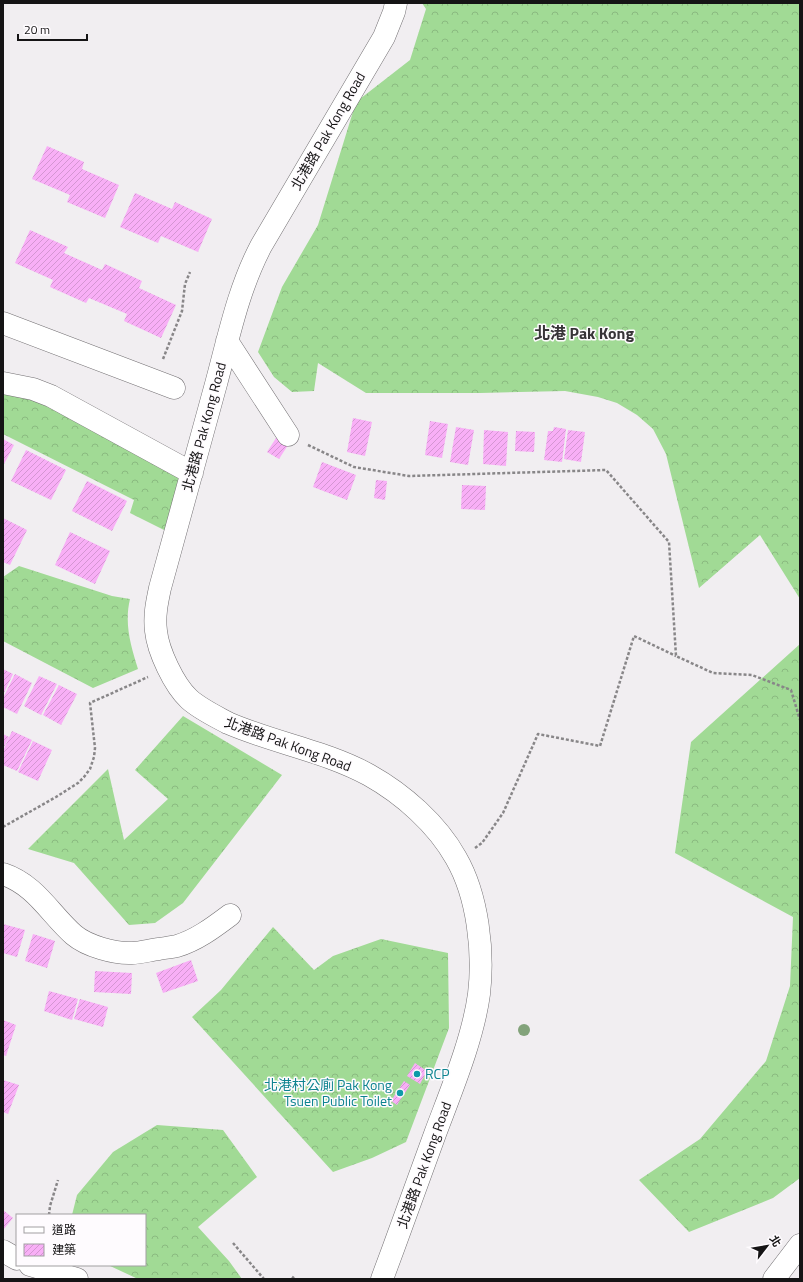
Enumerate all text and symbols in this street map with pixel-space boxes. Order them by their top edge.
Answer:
scale bar [18,16,87,42]
text: 20 m [24,20,50,39]
street label: 北港路 Pak Kong Road [285,68,370,194]
district label: 北港 Pak Kong [534,321,634,345]
street label: 北港路 Pak Kong Road [176,360,231,494]
street label: 北港路 Pak Kong Road [222,711,354,776]
place label: RCP [425,1063,450,1084]
marker: RCP [412,1069,422,1079]
place label: 北港村公廁 Pak Kong Tsuen Public Toilet [264,1074,392,1111]
marker: 北港村公廁 Pak Kong Tsuen Public Toilet [395,1088,405,1098]
street label: 北港路 Pak Kong Road [391,1099,456,1231]
legend [16,1214,146,1266]
text: 道路 [52,1220,76,1239]
north arrow [747,1226,787,1266]
text: 北 [766,1232,785,1250]
text: 建築 [52,1240,76,1259]

